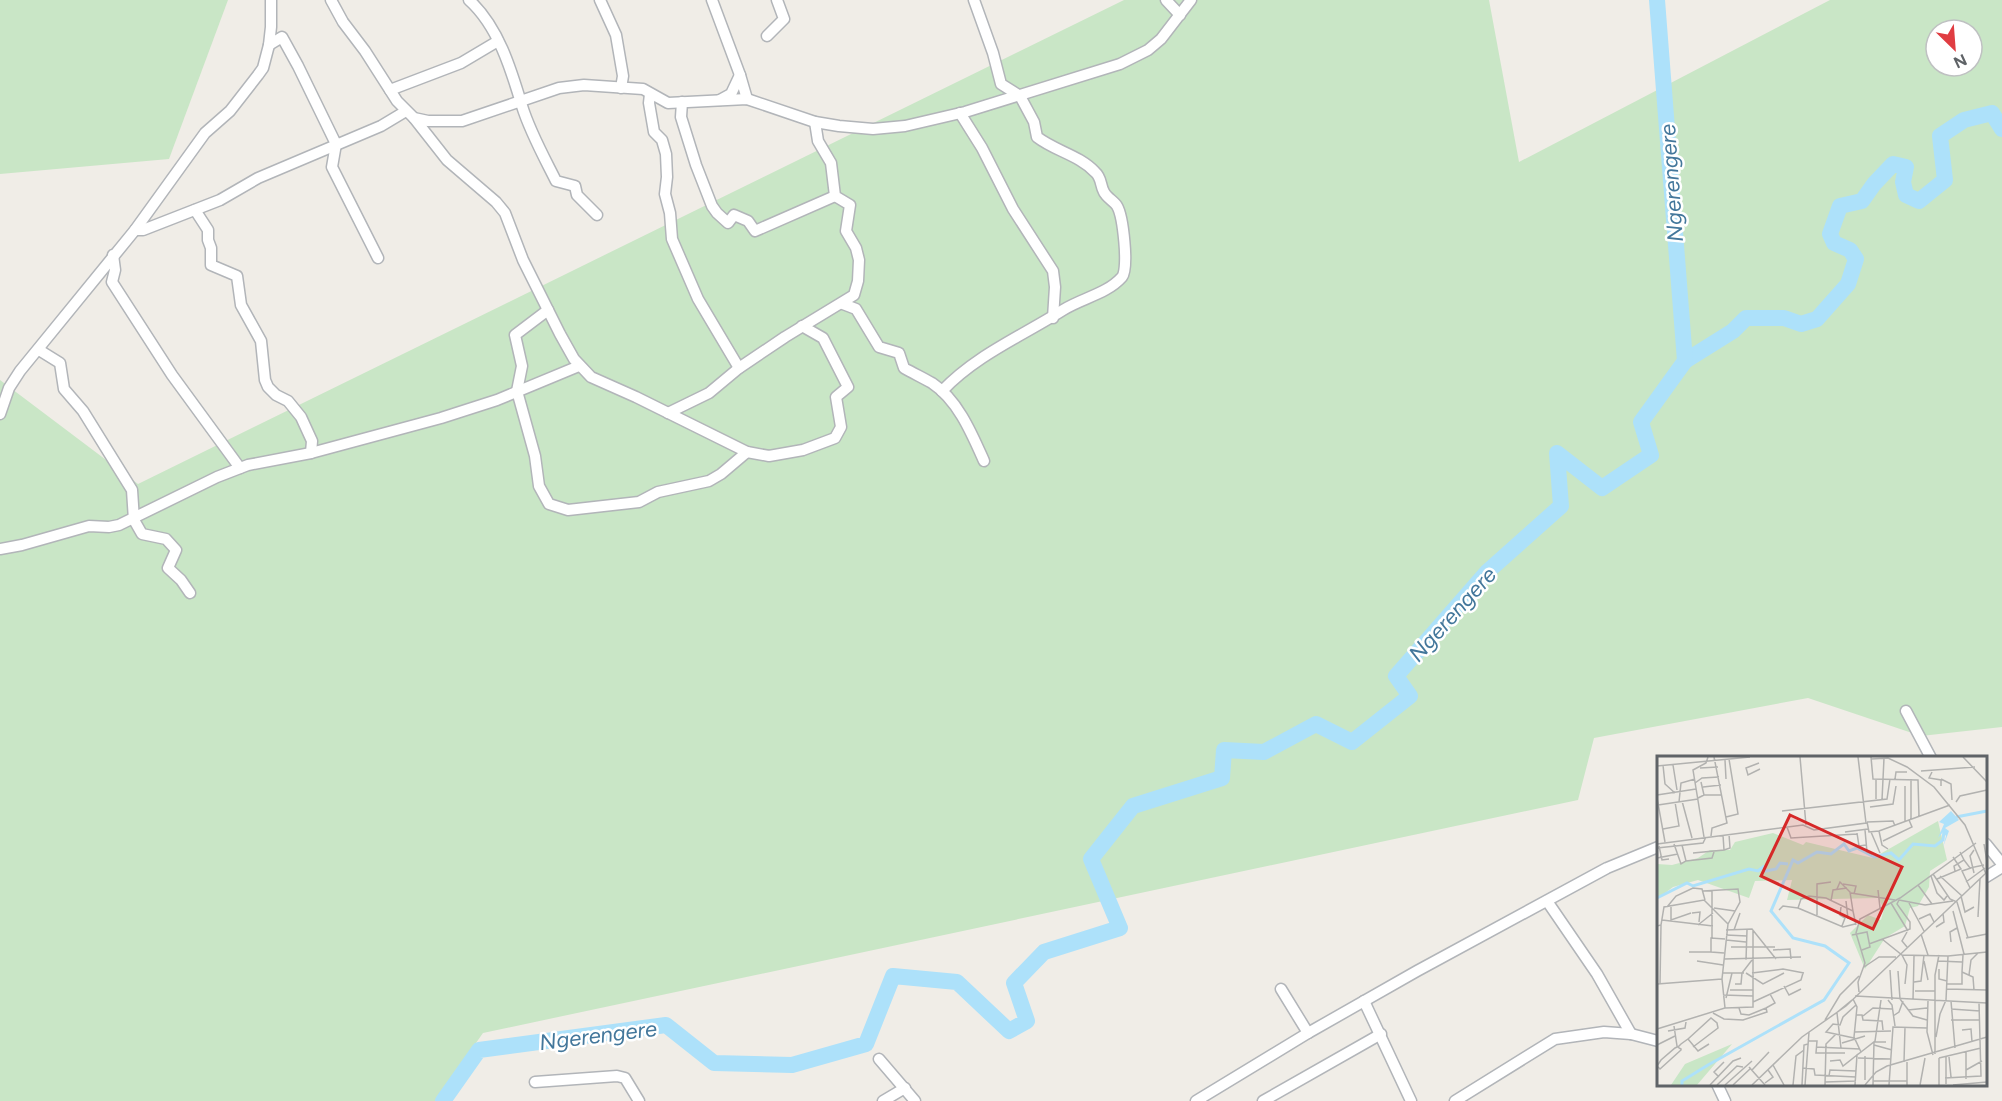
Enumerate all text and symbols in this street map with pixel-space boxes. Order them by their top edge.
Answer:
north arrow [1924,18,1984,78]
text: N [1951,50,1970,72]
water label: Ngerengere [1654,123,1689,243]
water label: Ngerengere [1403,561,1502,667]
inset map [1657,756,1987,1086]
water label: Ngerengere [538,1015,658,1056]

